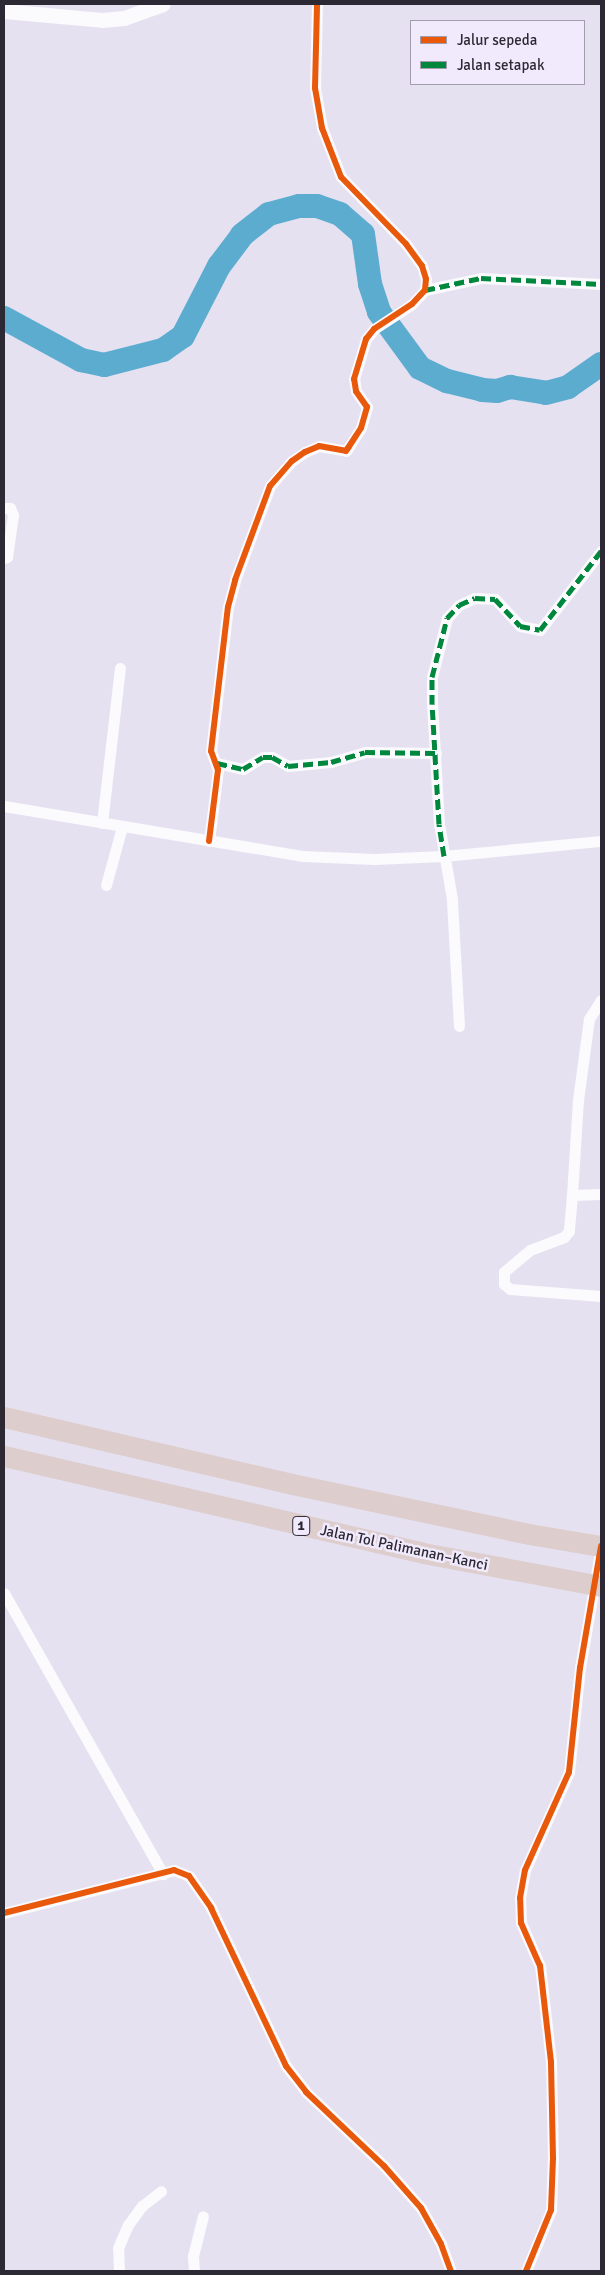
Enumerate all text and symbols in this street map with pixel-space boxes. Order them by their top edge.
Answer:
legend [410,20,585,85]
text: Jalur sepeda [457,31,537,49]
text: Jalan setapak [457,56,544,74]
road number: 1 [291,1514,311,1538]
street label: Jalan Tol Palimanan–Kanci [319,1521,489,1575]

